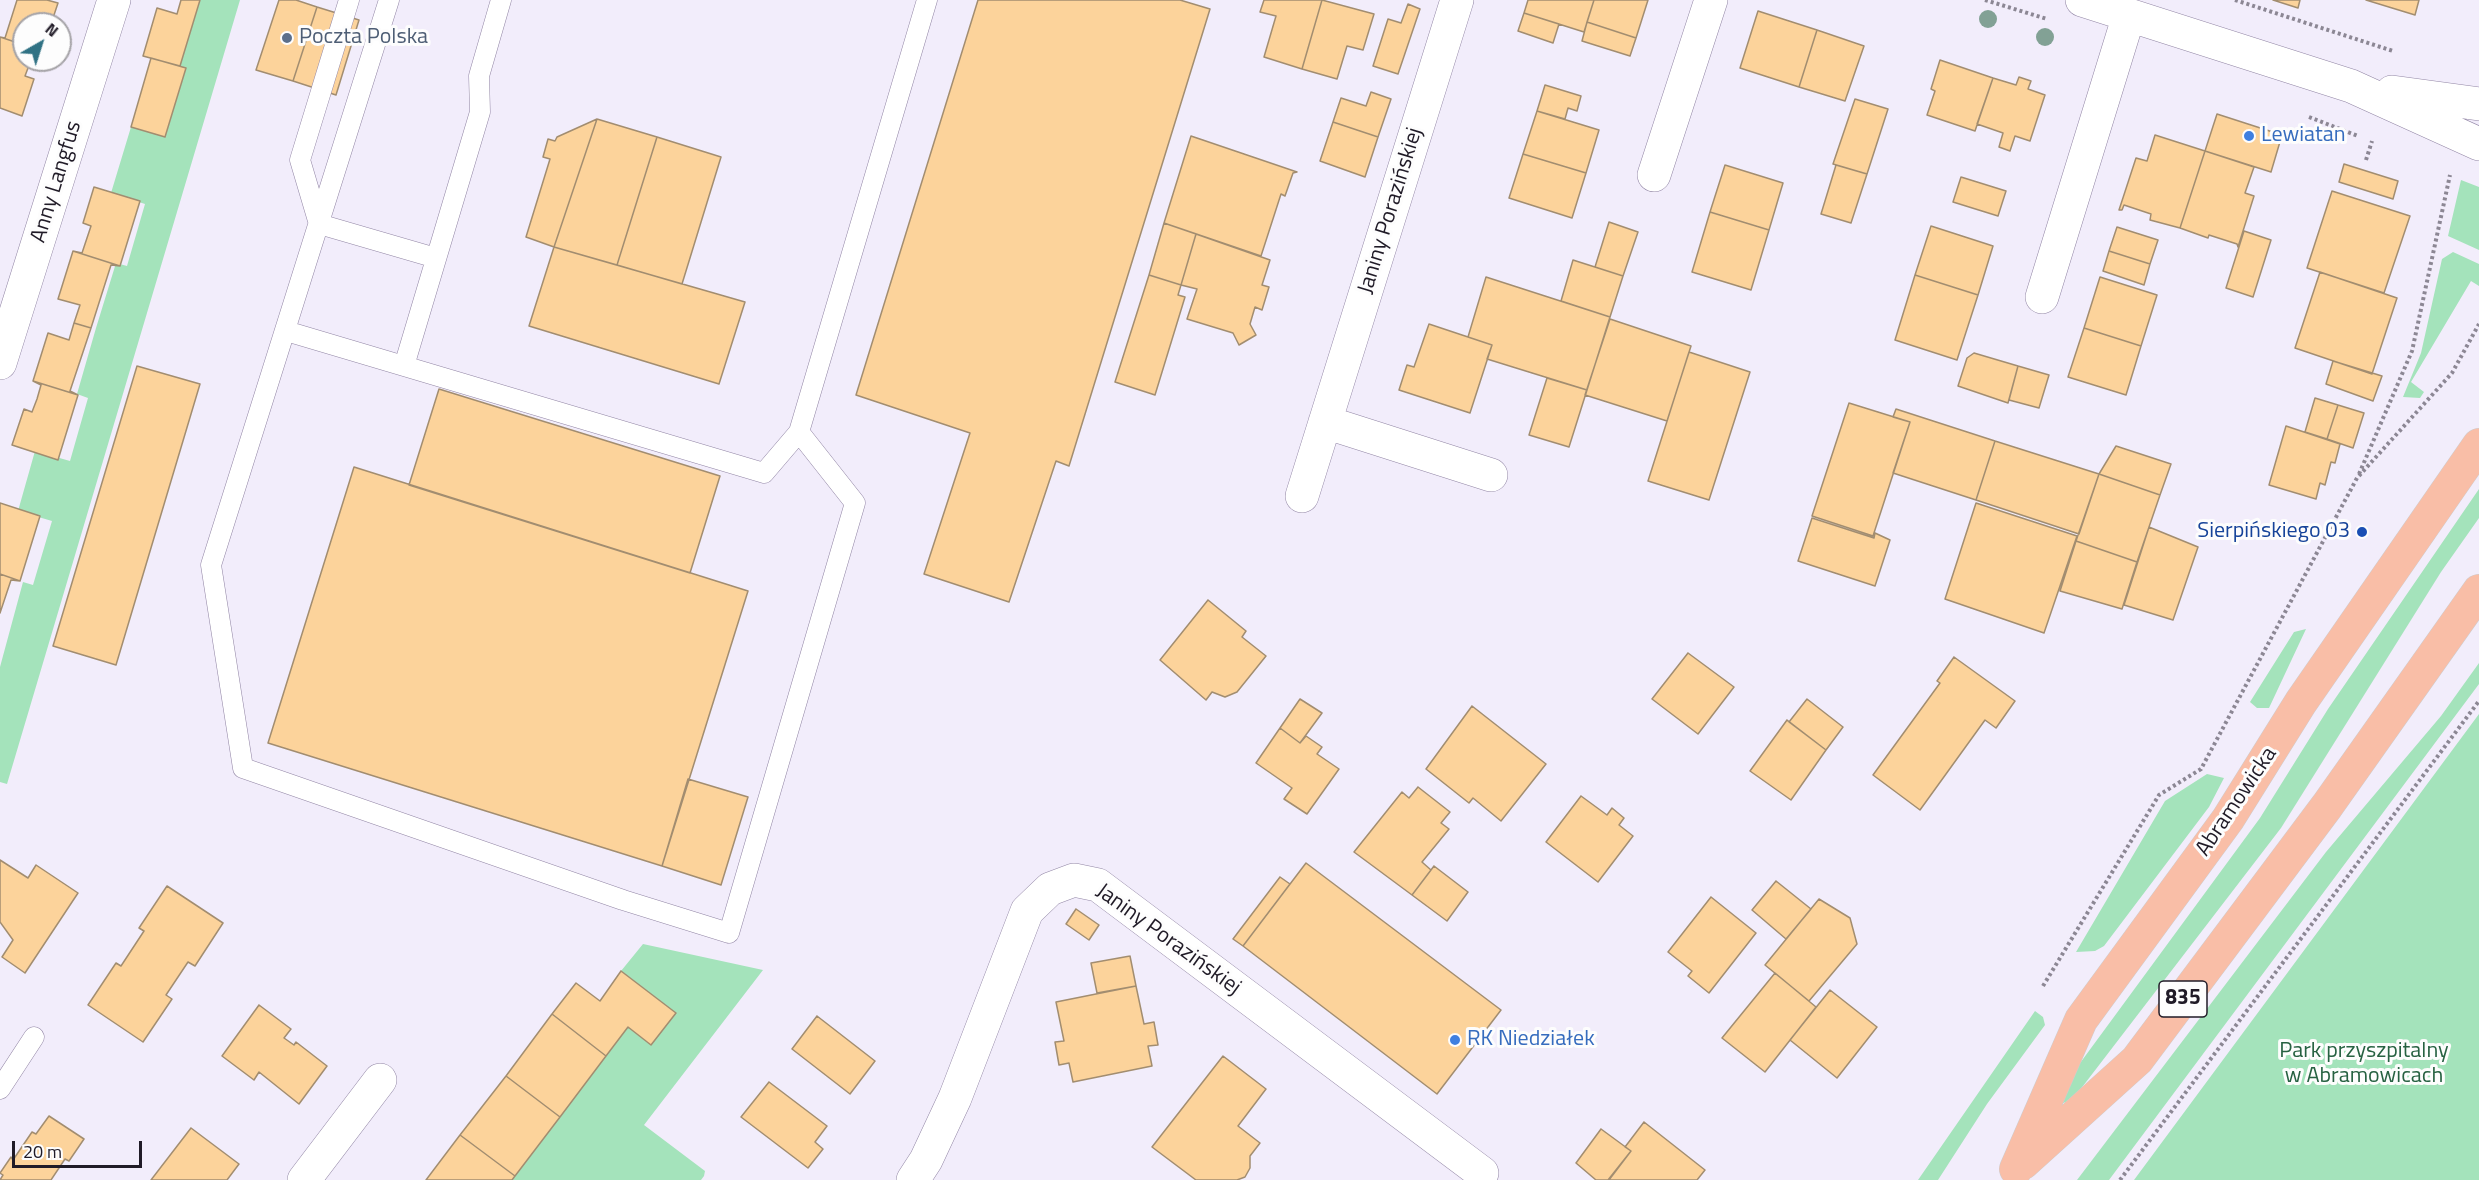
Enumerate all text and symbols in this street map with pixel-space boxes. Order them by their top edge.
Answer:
north arrow [12,12,72,72]
text: N [40,17,64,42]
place label: Poczta Polska [299,25,428,51]
marker: Poczta Polska [280,31,294,45]
street label: Anny Langfus [26,118,88,246]
place label: Lewiatan [2261,123,2346,149]
street label: Janiny Porazińskiej [1353,125,1429,297]
marker: Lewiatan [2242,129,2256,143]
place label: Sierpińskiego 03 [2197,519,2350,545]
marker: Sierpińskiego 03 [2355,525,2369,539]
street label: Abramowicka [2191,742,2283,862]
street label: Janiny Porazińskiej [1090,879,1246,1001]
road number: 835 [2159,981,2207,1017]
place label: RK Niedziałek [1467,1027,1595,1053]
marker: RK Niedziałek [1448,1033,1462,1047]
park label: Park przyszpitalny w Abramowicach [2279,1039,2449,1090]
scale bar [15,1129,146,1167]
text: 20 m [23,1138,62,1165]

